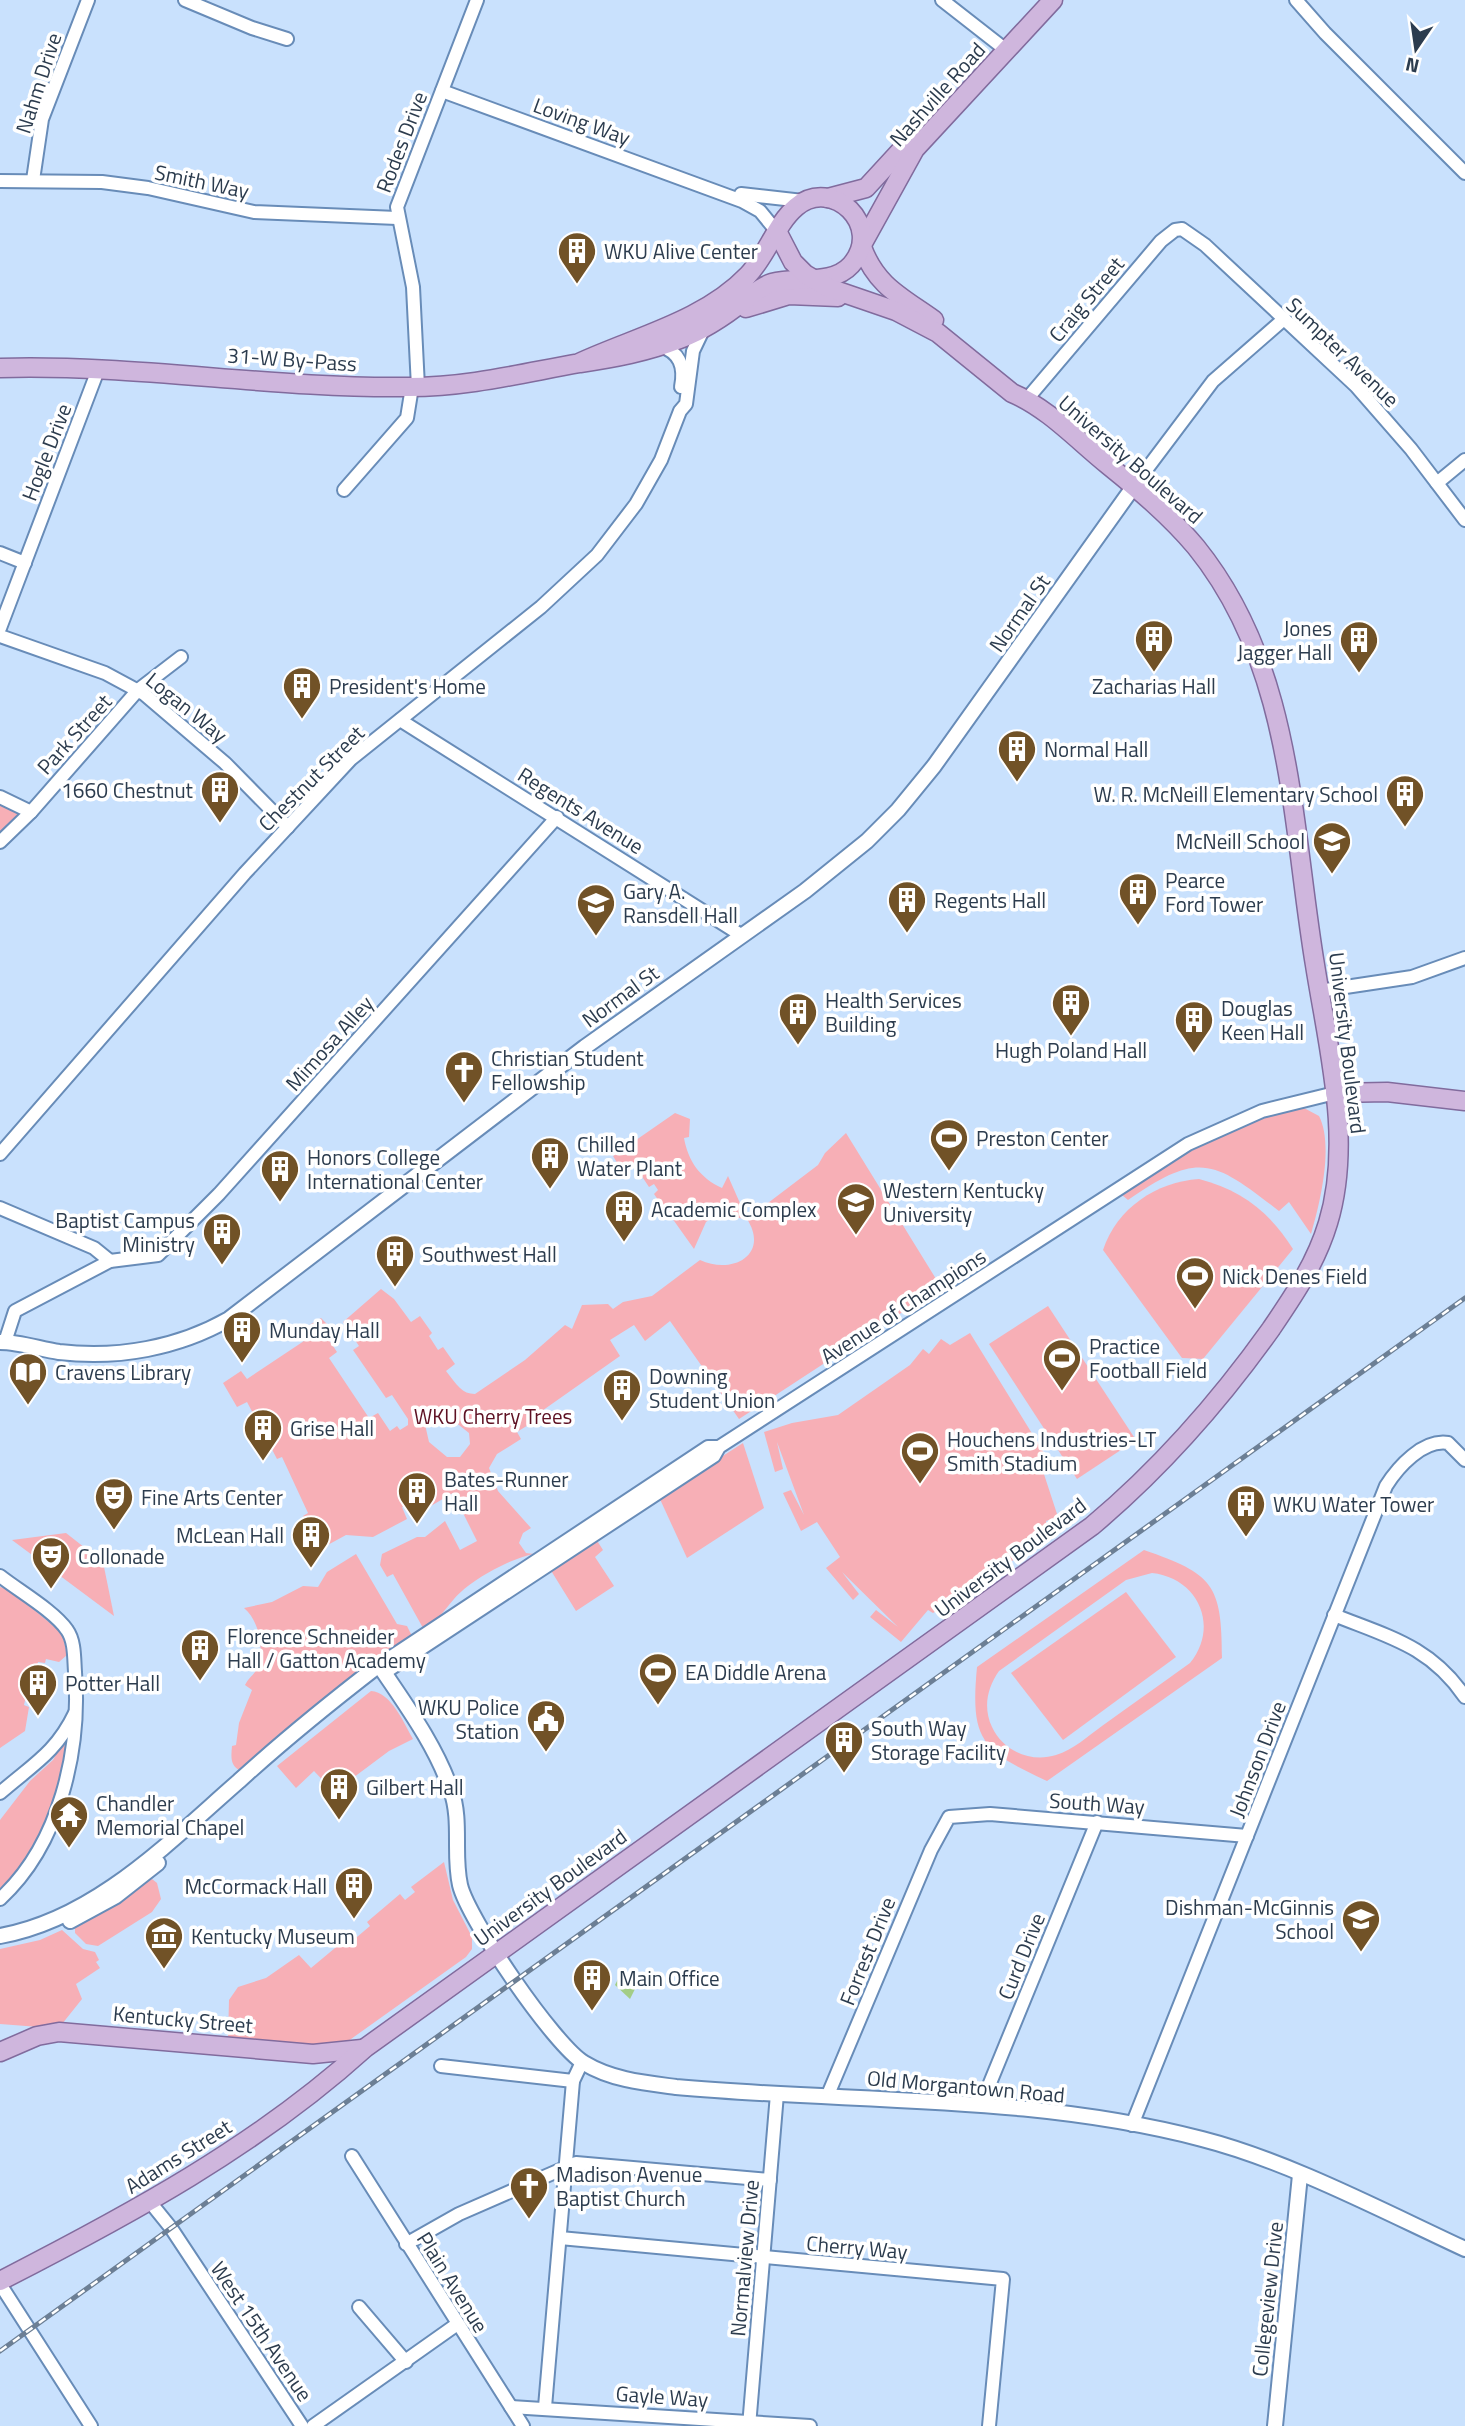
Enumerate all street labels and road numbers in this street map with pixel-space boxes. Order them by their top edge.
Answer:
street label: Nahm Drive [7,29,69,137]
street label: Nashville Road [881,35,993,153]
street label: Rodes Drive [367,87,435,197]
street label: Loving Way [529,89,635,153]
street label: Smith Way [152,155,252,207]
street label: Craig Street [1041,249,1132,349]
street label: Sumpter Avenue [1279,290,1407,414]
street label: 31-W By-Pass [226,339,358,379]
street label: University Boulevard [1052,387,1210,531]
street label: Hogle Drive [13,399,79,505]
street label: Normal St [980,567,1058,658]
street label: Logan Way [139,664,235,750]
street label: Park Street [29,686,119,781]
street label: Chestnut Street [251,717,372,838]
street label: Regents Avenue [512,758,650,862]
street label: University Boulevard [1321,950,1375,1136]
street label: Normal St [575,957,666,1035]
street label: Mimosa Alley [277,988,381,1098]
street label: Avenue of Champions [814,1240,992,1372]
street label: University Boulevard [927,1489,1093,1625]
street label: Johnson Drive [1220,1696,1294,1822]
street label: South Way [1048,1784,1146,1822]
street label: University Boulevard [467,1820,633,1954]
street label: Forrest Drive [831,1892,903,2010]
street label: Curd Drive [989,1908,1053,2004]
street label: Kentucky Street [112,1997,255,2041]
street label: Old Morgantown Road [866,2061,1066,2111]
street label: Adams Street [119,2110,238,2201]
street label: Normalview Drive [721,2178,767,2338]
street label: Collegeview Drive [1243,2220,1291,2378]
street label: Plain Avenue [409,2225,497,2339]
street label: Cherry Way [805,2227,909,2267]
street label: West 15th Avenue [203,2254,321,2408]
street label: Gayle Way [615,2377,709,2415]

